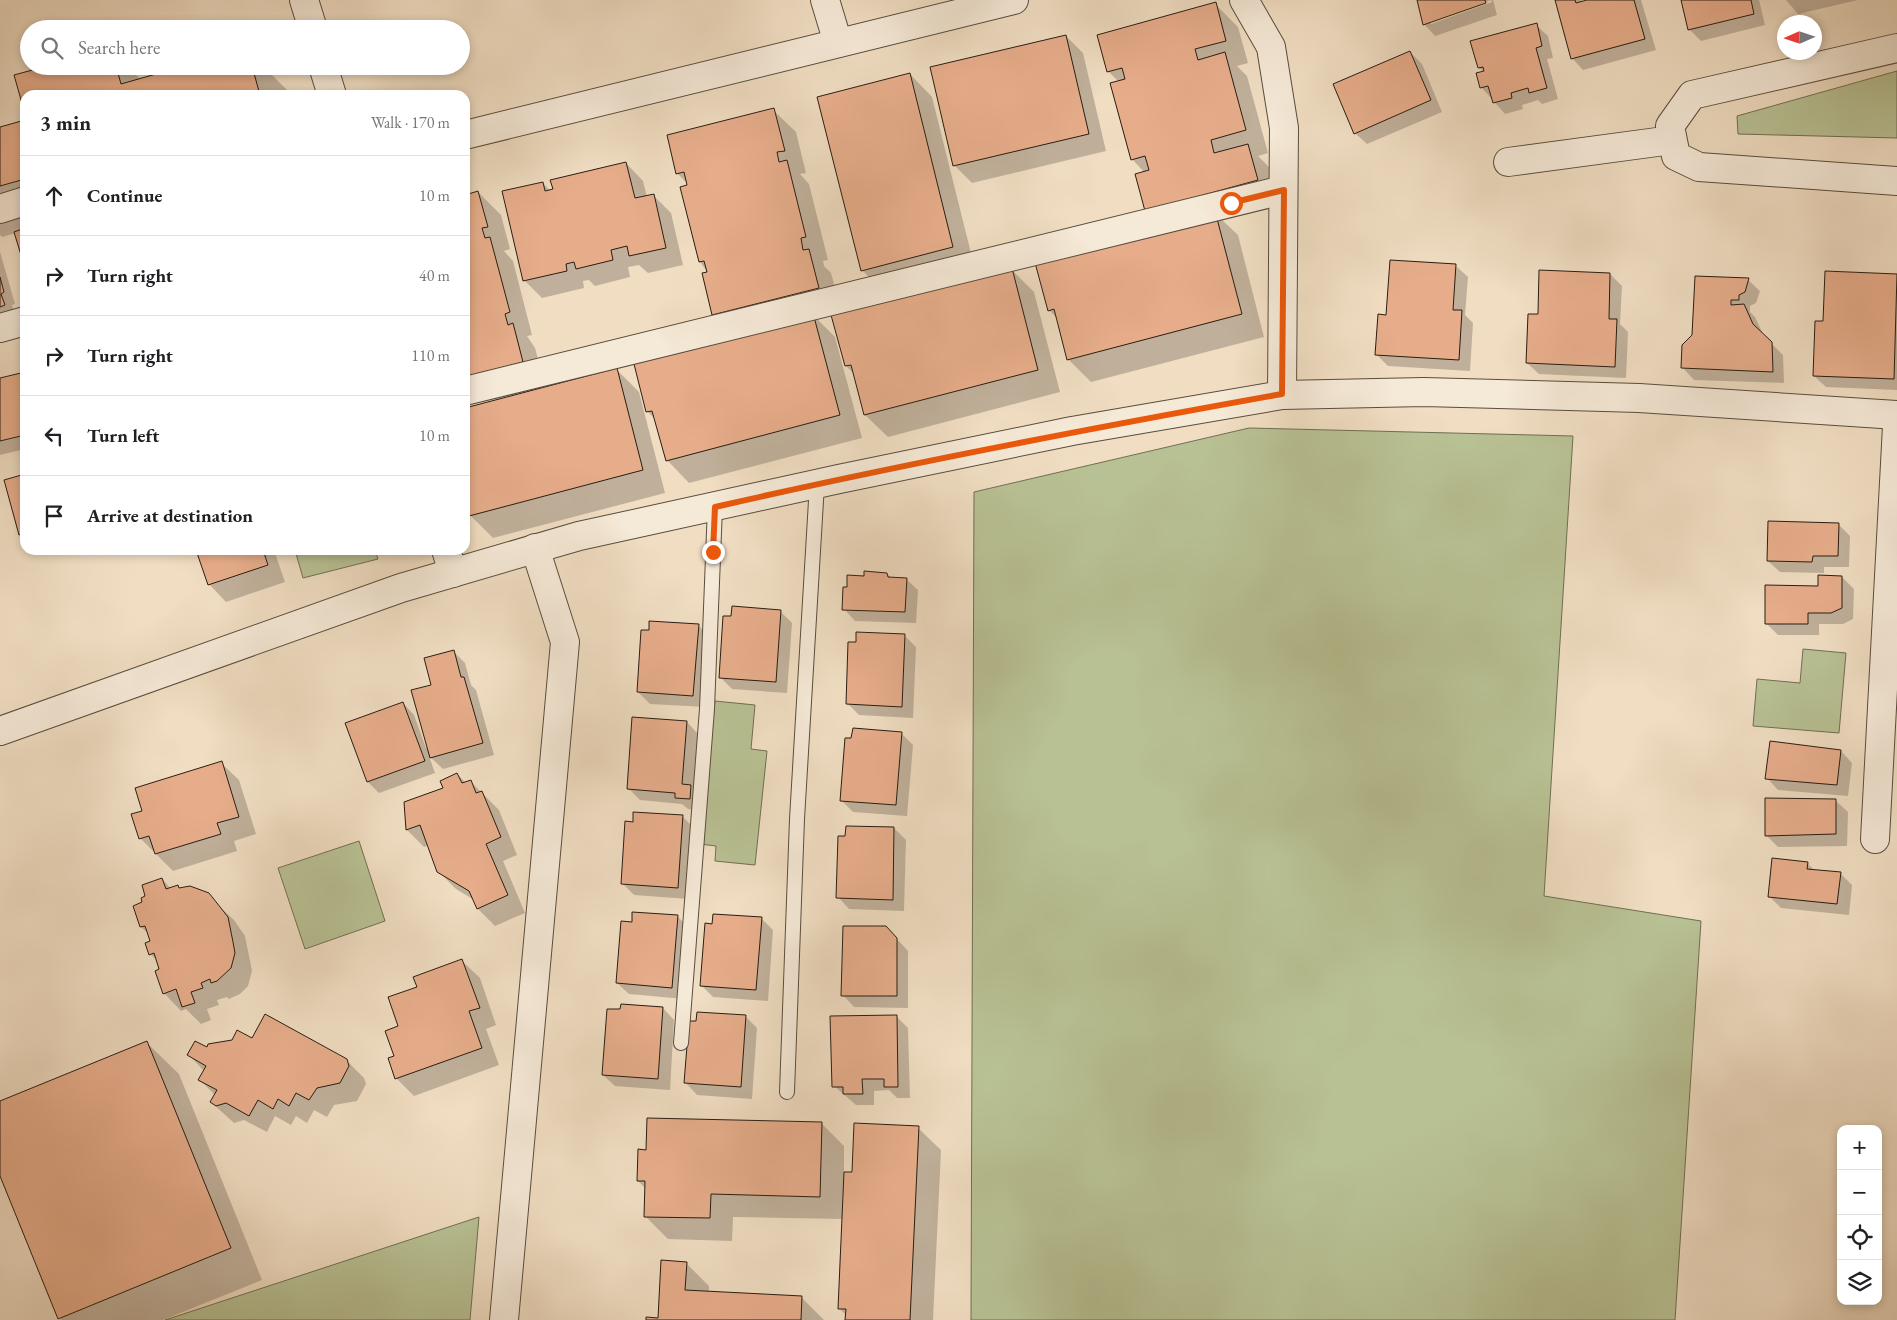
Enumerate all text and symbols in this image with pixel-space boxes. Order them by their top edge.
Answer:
north arrow [1777,15,1822,60]
search box [20,20,470,75]
icon: search [38,34,66,62]
text: Search here [78,35,160,60]
text: 3 min [40,109,91,136]
text: Walk · 170 m [371,112,450,133]
icon: ahead [40,182,68,210]
text: Continue [87,183,162,208]
text: 10 m [419,185,450,206]
route start [1220,192,1243,215]
icon: right [40,262,68,290]
text: Turn right [87,263,173,288]
text: 40 m [419,265,450,286]
icon: right [40,342,68,370]
text: Turn right [87,343,173,368]
text: 110 m [411,345,450,366]
icon: left [40,422,68,450]
text: Turn left [87,423,159,448]
text: 10 m [419,425,450,446]
icon: arrive [40,502,68,530]
text: Arrive at destination [87,503,253,528]
route end [702,541,725,564]
map controls [1837,1125,1882,1305]
button: + [1837,1125,1882,1170]
button: − [1837,1170,1882,1215]
button: locate [1837,1215,1882,1260]
button: layers [1837,1260,1882,1305]

